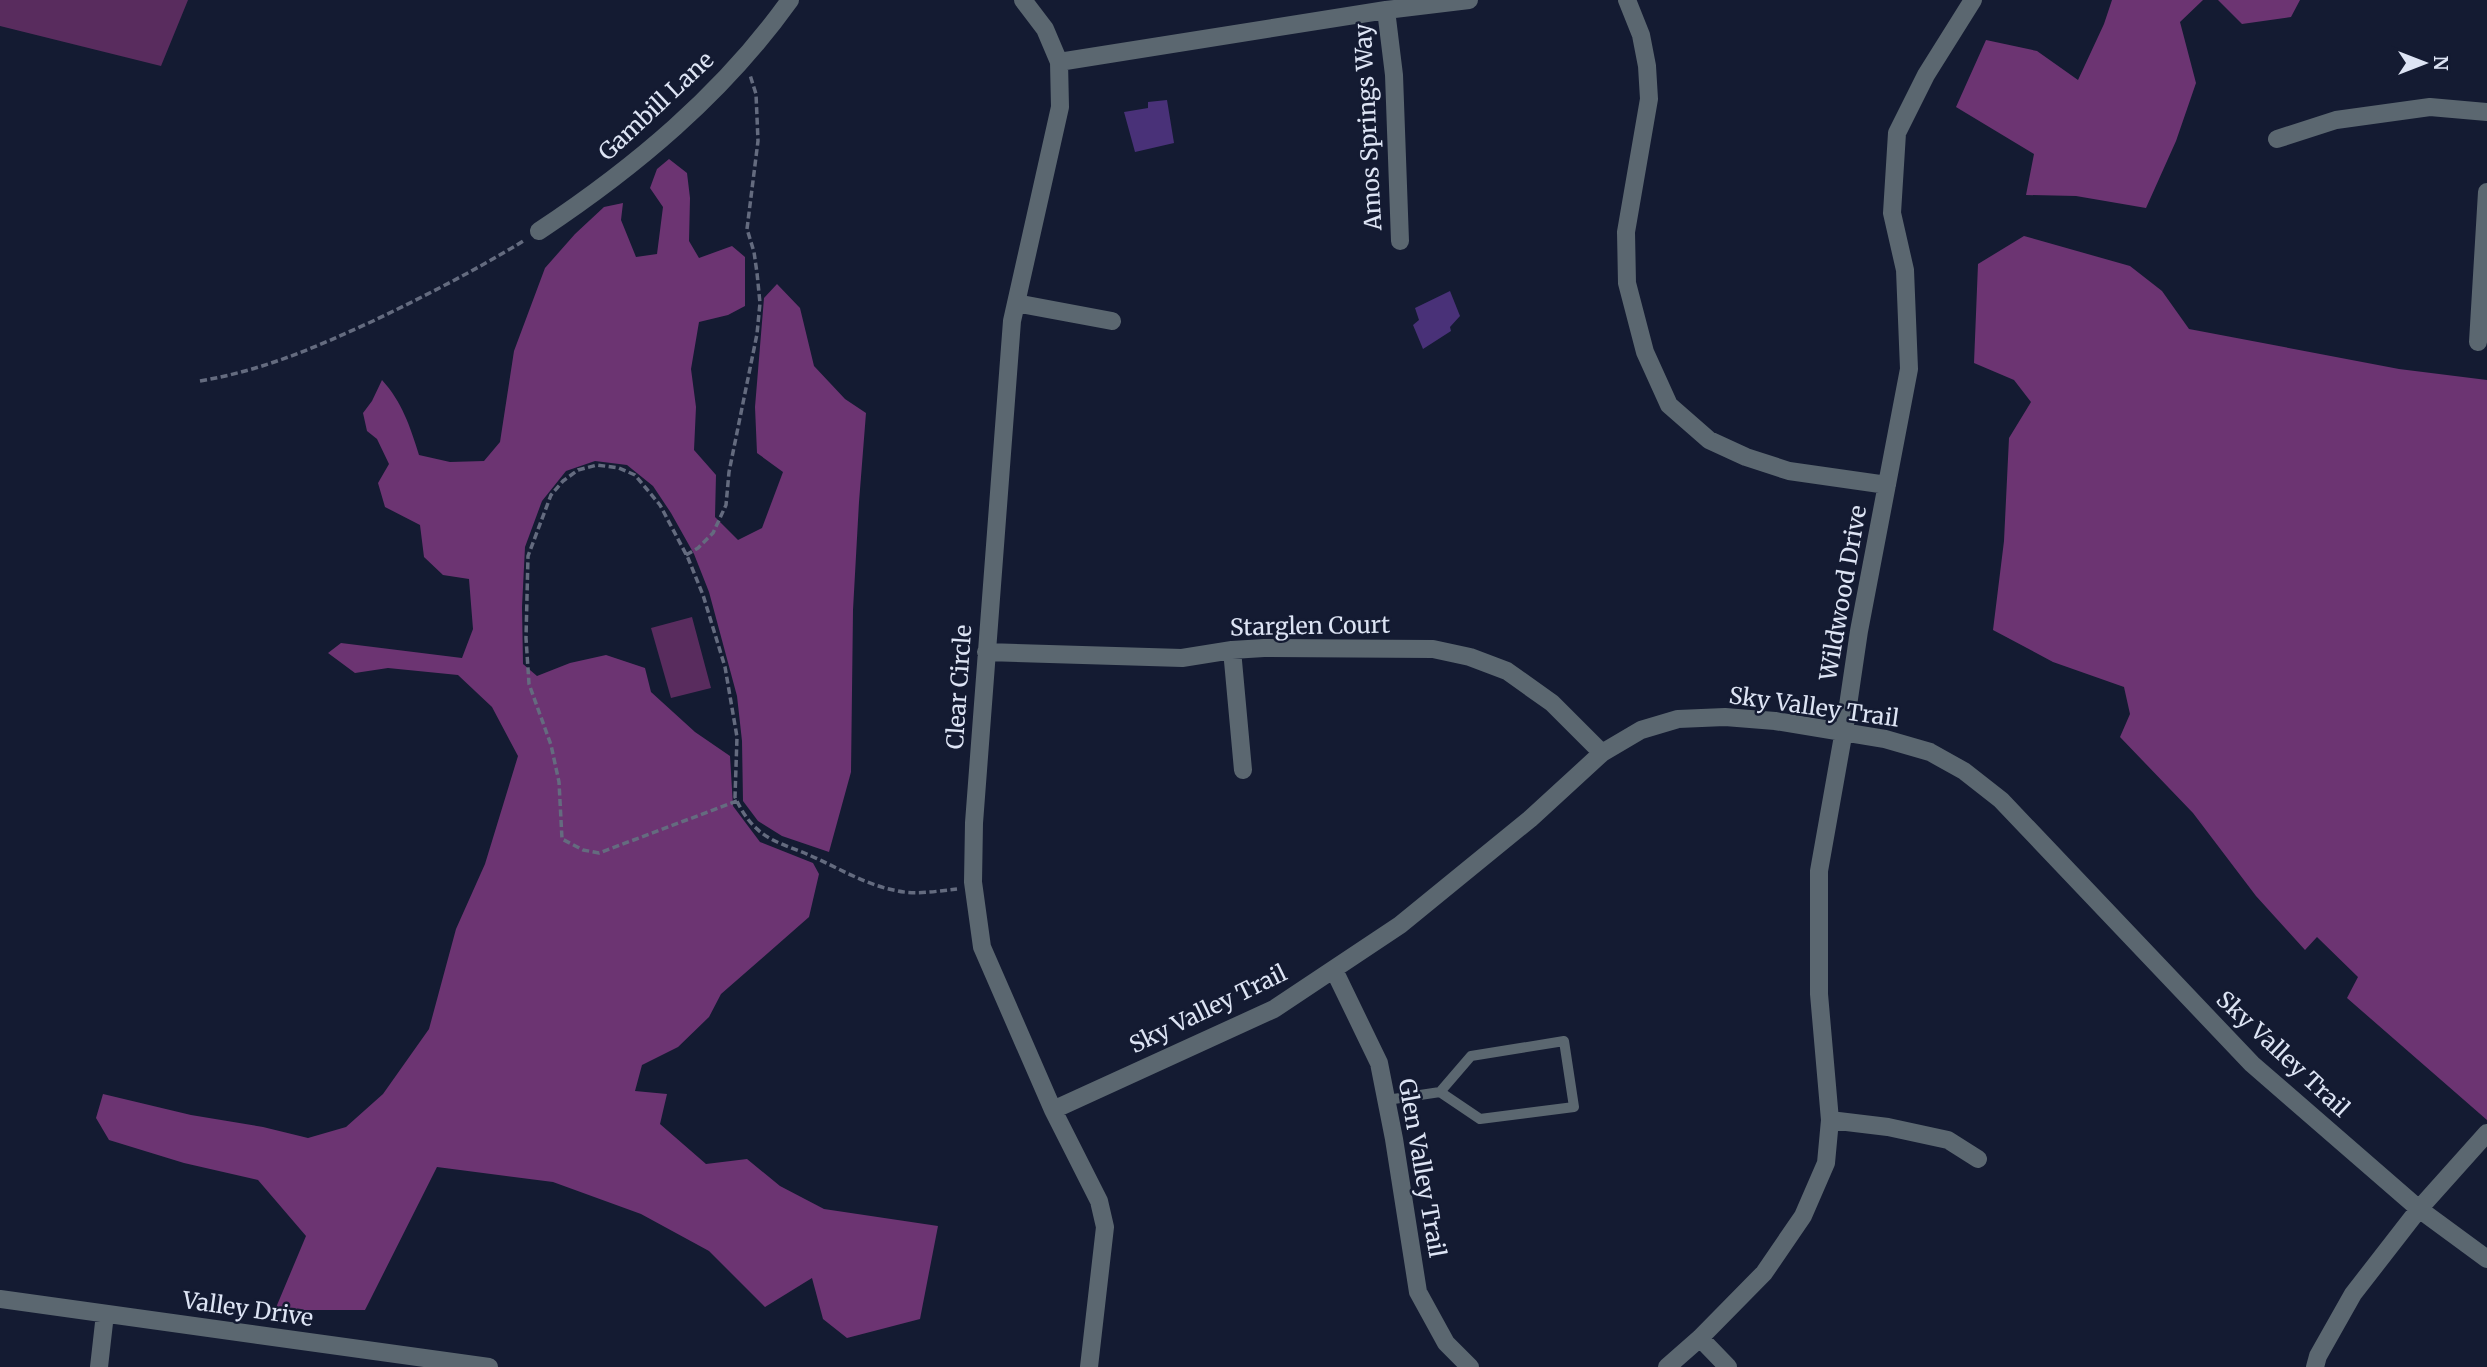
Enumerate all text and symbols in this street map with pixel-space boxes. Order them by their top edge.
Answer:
street label: Amos Springs Way [1348,22,1387,232]
north arrow [2389,28,2459,98]
street label: Gambill Lane [592,45,719,166]
text: N [2429,55,2453,71]
street label: Wildwood Drive [1813,503,1872,684]
street label: Starglen Court [1230,610,1390,641]
street label: Clear Circle [940,624,977,750]
street label: Sky Valley Trail [1727,680,1901,733]
street label: Sky Valley Trail [1124,958,1291,1059]
street label: Sky Valley Trail [2211,985,2356,1123]
street label: Glen Valley Trail [1392,1076,1452,1260]
street label: Valley Drive [180,1285,315,1332]

